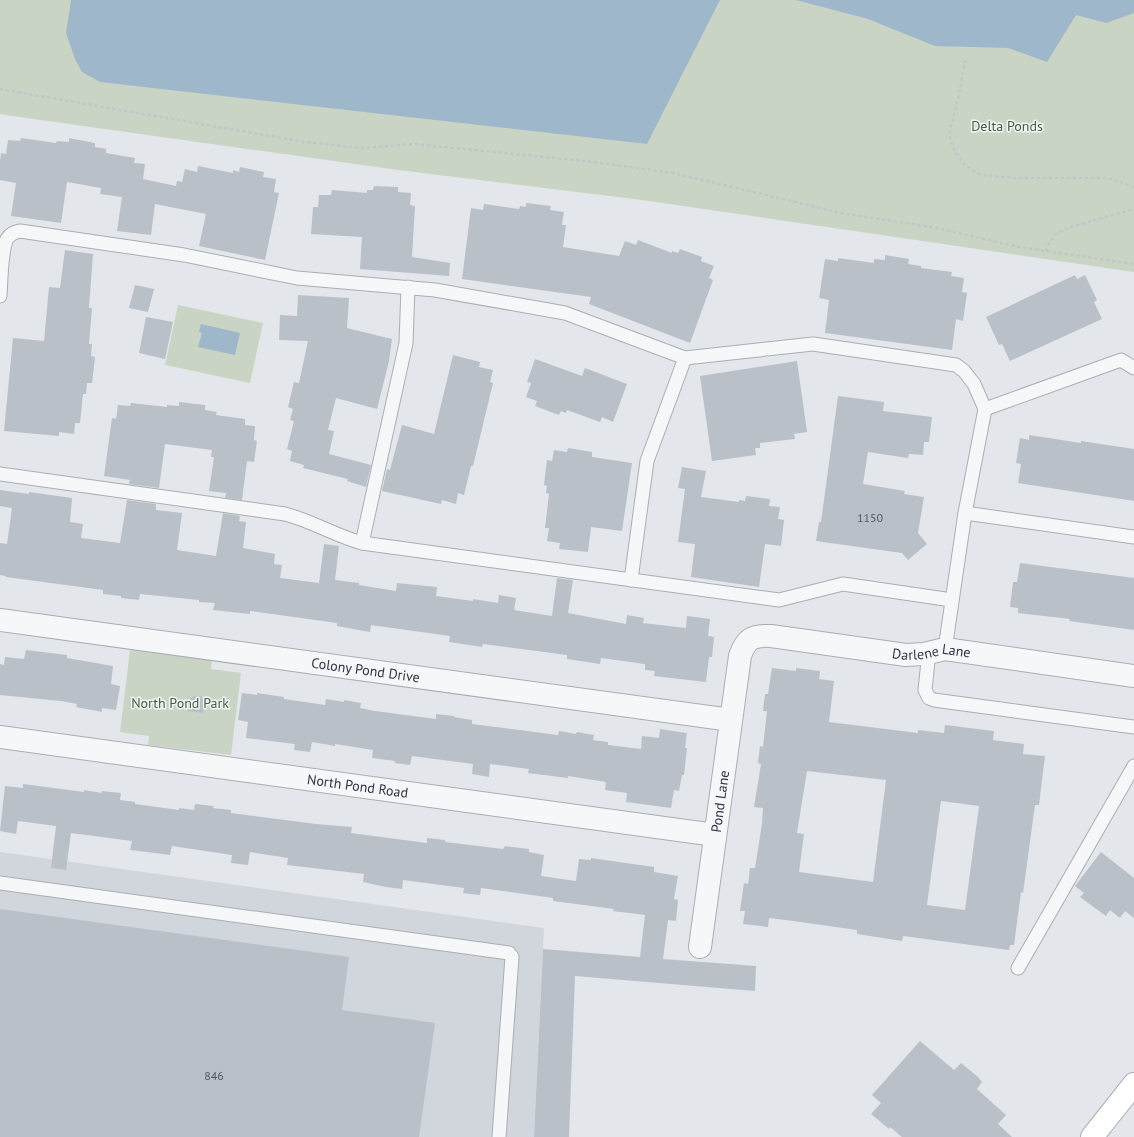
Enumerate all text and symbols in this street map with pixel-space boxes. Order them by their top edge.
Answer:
park label: Delta Ponds [971,117,1043,135]
house number: 1150 [857,510,884,525]
street label: Darlene Lane [891,640,972,664]
street label: Colony Pond Drive [310,654,421,686]
park label: North Pond Park [131,694,229,712]
street label: Pond Lane [707,769,733,834]
street label: North Pond Road [306,770,409,802]
house number: 846 [204,1068,224,1083]

